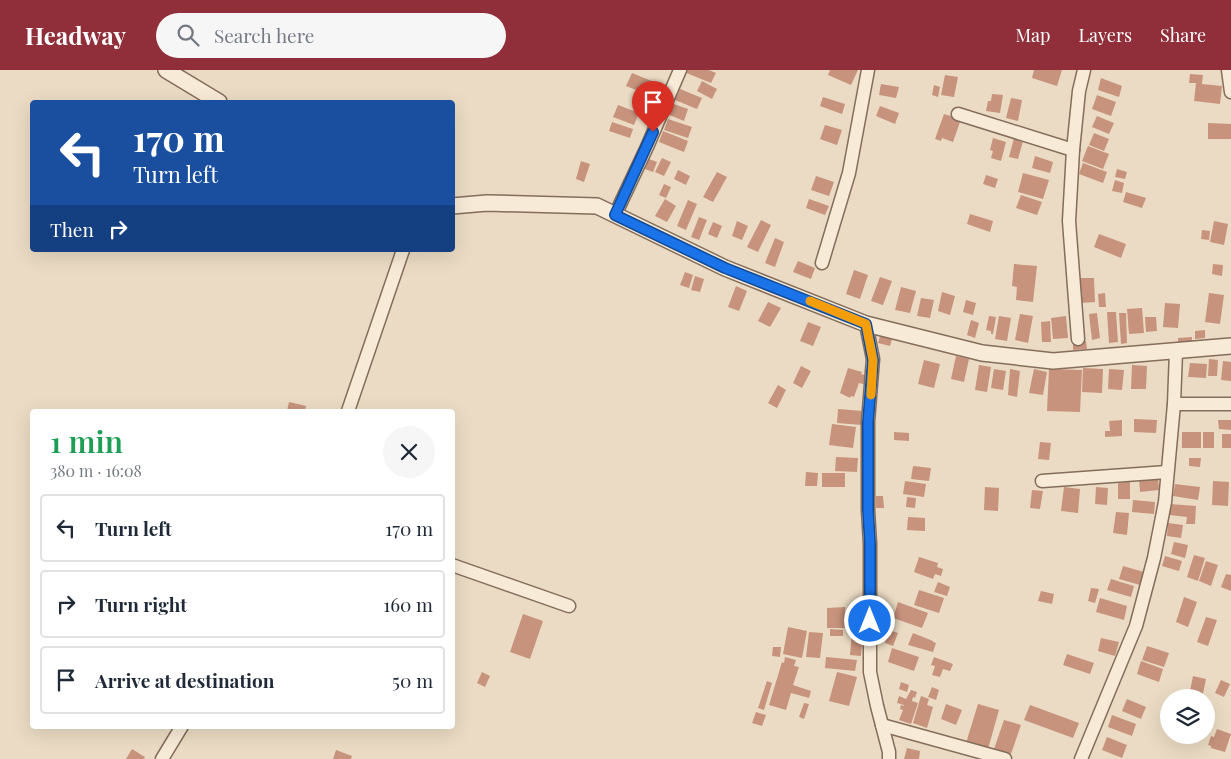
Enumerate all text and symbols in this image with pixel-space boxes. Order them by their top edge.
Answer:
search box [156,13,506,58]
text: Headway [25,19,126,51]
icon: search [174,21,202,49]
text: Search here [214,22,314,48]
text: Map [1015,23,1050,47]
text: Layers [1078,23,1132,47]
text: Share [1160,23,1206,47]
pin [632,81,674,132]
icon: arrive [639,88,667,116]
text: 170 m [133,114,225,161]
icon: left [50,120,115,185]
text: Turn left [133,159,218,189]
icon: right [104,215,132,243]
text: Then [50,216,94,242]
text: 1 min [50,421,123,461]
button: close [383,426,435,478]
text: 380 m · 16:08 [50,460,142,481]
icon: left [52,514,80,542]
text: Turn left [95,515,172,541]
text: 170 m [385,515,433,541]
icon: right [52,590,80,618]
text: Turn right [95,591,187,617]
text: 160 m [383,591,433,617]
position arrow [843,594,895,646]
icon: arrive [52,666,80,694]
text: Arrive at destination [95,667,275,693]
text: 50 m [392,667,433,693]
map controls [1160,689,1215,744]
button: layers [1160,689,1215,744]

